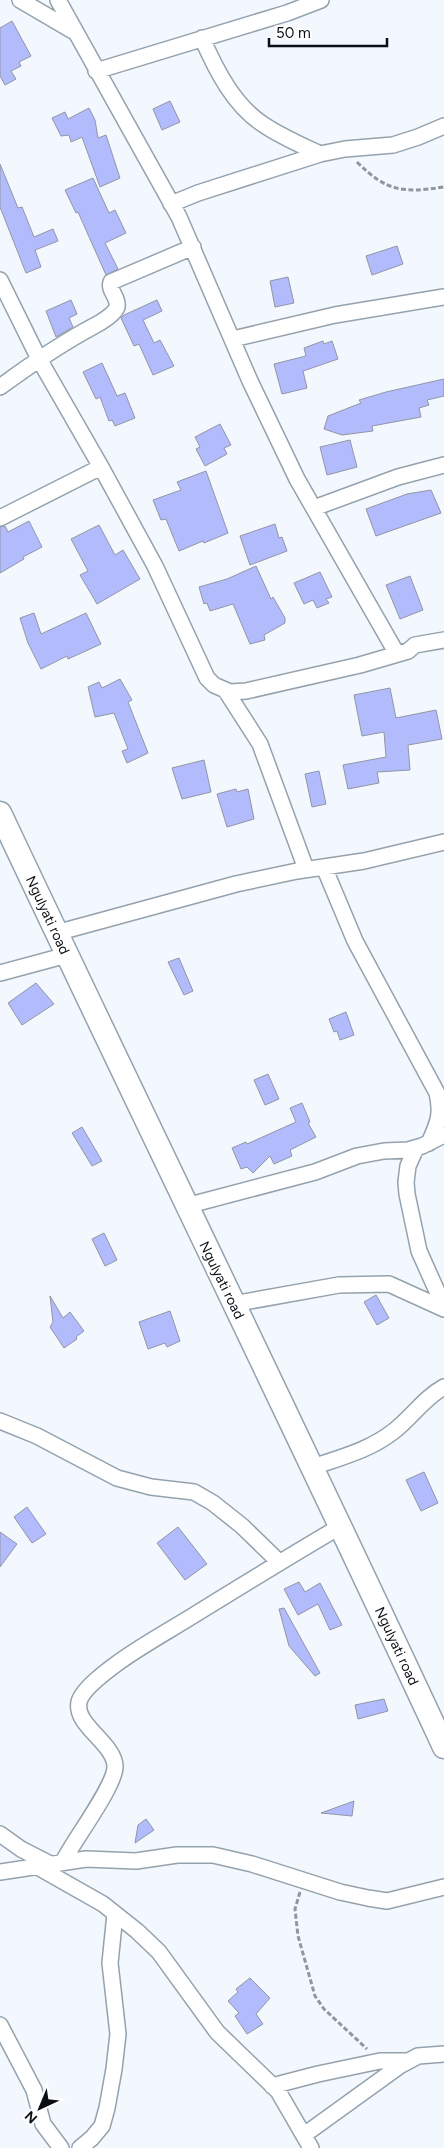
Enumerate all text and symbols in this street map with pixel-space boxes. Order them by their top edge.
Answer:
scale bar [269,15,386,47]
text: 50 m [276,24,311,42]
street label: Ngulyati road [22,873,73,957]
street label: Ngulyati road [195,1239,248,1322]
street label: Ngulyati road [371,1604,422,1688]
north arrow [15,2083,65,2133]
text: N [22,2107,41,2127]

